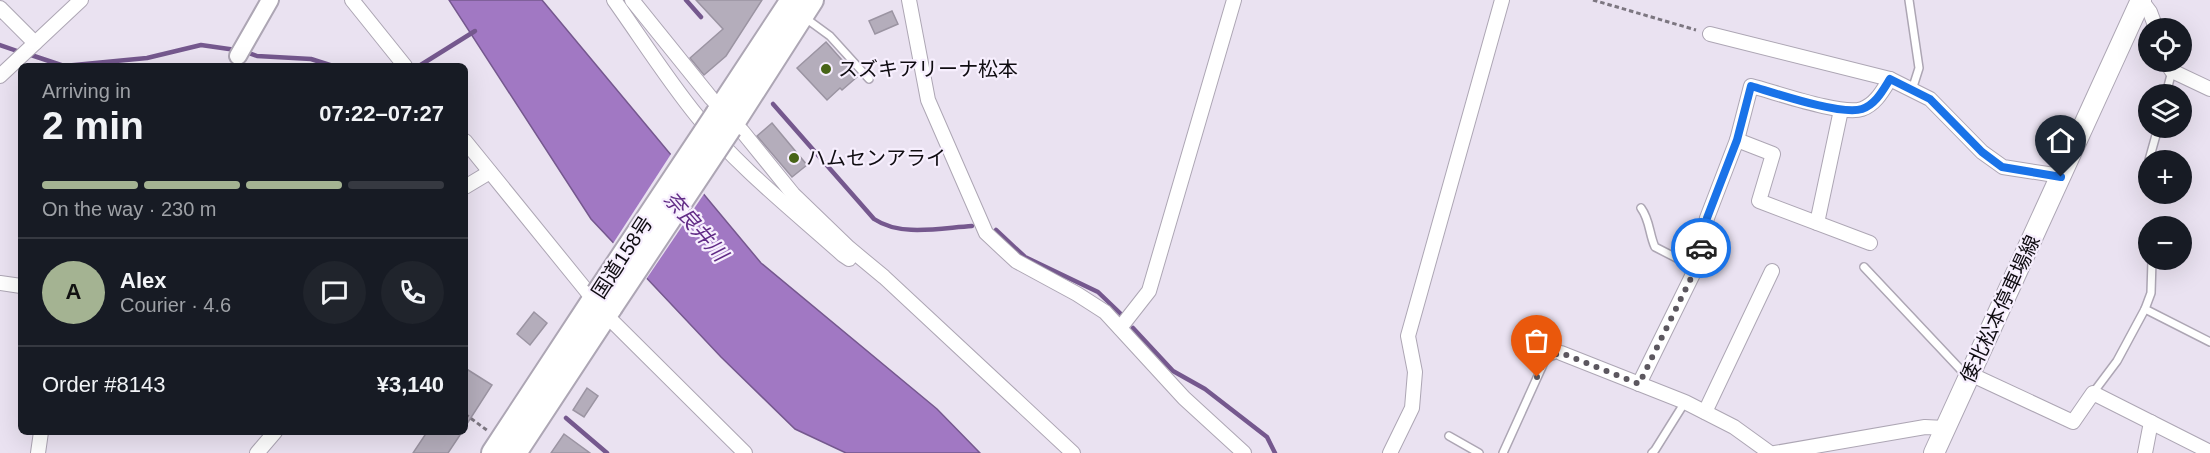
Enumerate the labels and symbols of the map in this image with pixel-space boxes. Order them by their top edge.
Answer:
place label: スズキアリーナ松本 [838,58,1018,80]
marker: スズキアリーナ松本 [819,62,833,76]
pin [2035,115,2086,177]
place label: ハムセンアライ [806,147,946,169]
marker: ハムセンアライ [787,151,801,165]
water label: 奈良井川 [660,187,734,267]
street label: 国道158号 [587,212,657,302]
courier [1671,218,1731,278]
street label: 倭北松本停車場線 [1956,232,2044,386]
pin [1511,315,1562,377]

